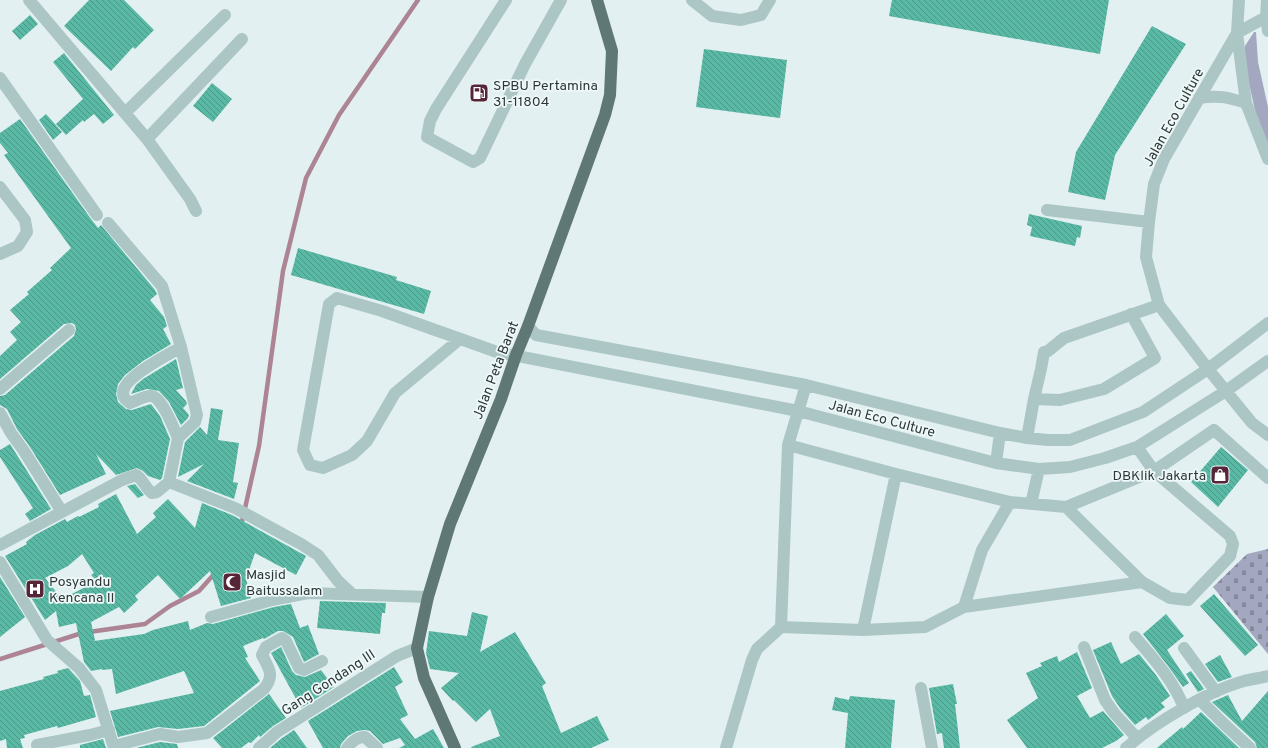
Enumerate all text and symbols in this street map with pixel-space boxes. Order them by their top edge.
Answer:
street label: Jalan Eco Culture [1140,66,1208,170]
place label: SPBU Pertamina 31-11804 [493,78,598,111]
fuel station icon: SPBU Pertamina 31-11804 [468,82,490,104]
street label: Jalan Peta Barat [470,319,523,422]
street label: Jalan Eco Culture [826,397,937,442]
shop icon: DBKlik Jakarta [1209,464,1231,486]
place label: DBKlik Jakarta [1112,468,1206,485]
place label: Masjid Baitussalam [246,567,322,600]
mosque icon: Masjid Baitussalam [221,571,243,593]
place label: Posyandu Kencana II [49,574,115,607]
hospital icon: Posyandu Kencana II [24,578,46,600]
street label: Gang Gondang III [279,647,379,720]

